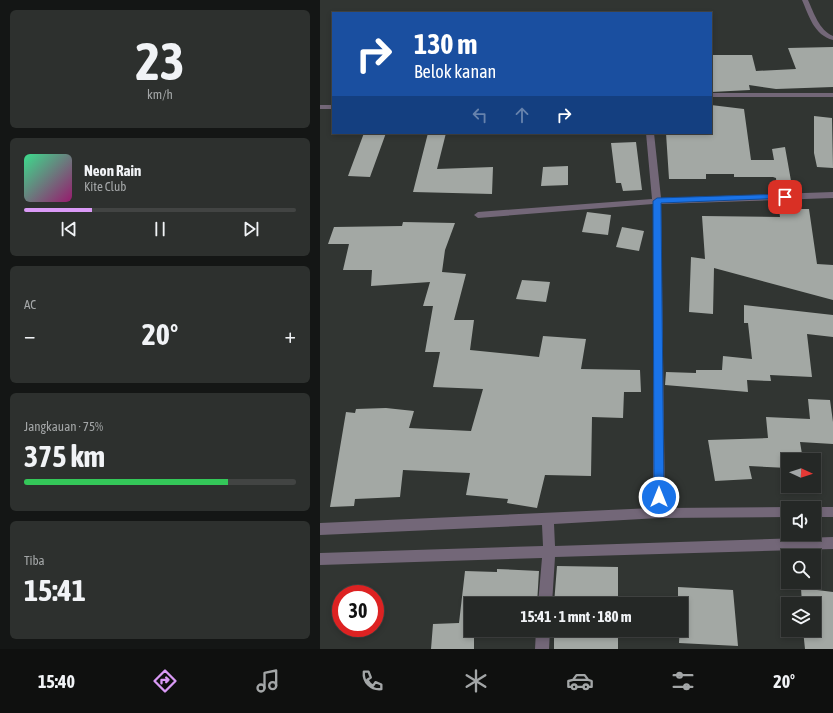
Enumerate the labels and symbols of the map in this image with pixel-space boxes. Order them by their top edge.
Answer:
pin [768,180,802,214]
north arrow [781,453,821,493]
position arrow [638,476,680,518]
speed limit sign: 30 [332,585,384,637]

